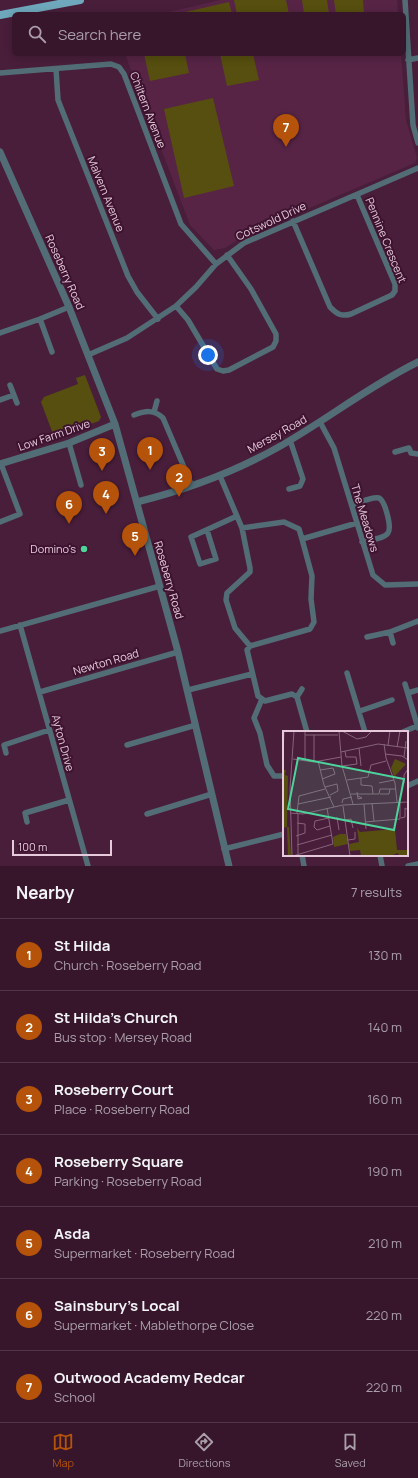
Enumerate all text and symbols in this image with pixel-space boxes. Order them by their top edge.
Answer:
search box [12,12,406,56]
icon: search [26,23,48,45]
text: Search here [58,24,141,45]
street label: Chiltern Avenue [127,70,170,151]
pin: 7 [273,114,299,147]
street label: Malvern Avenue [85,154,129,234]
street label: Pennine Crescent [363,195,410,285]
street label: Cotswold Drive [233,197,309,243]
street label: Roseberry Road [42,232,89,312]
your location [198,345,218,365]
street label: Mersey Road [244,411,309,456]
street label: Low Farm Drive [16,415,92,454]
pin: 1 [137,437,163,470]
pin: 3 [89,438,115,471]
pin: 2 [166,464,192,497]
pin: 4 [93,481,119,514]
street label: The Meadows [348,482,383,554]
pin: 6 [56,491,82,524]
pin: 5 [122,523,148,556]
street label: Roseberry Road [151,539,188,621]
place label: Domino's [30,541,76,556]
marker: Domino's [79,544,89,554]
street label: Newton Road [71,645,140,678]
street label: Ayton Drive [49,713,78,773]
inset map [283,731,408,856]
scale bar [12,838,112,857]
text: 100 m [18,839,47,854]
text: Nearby [16,881,74,904]
text: 7 results [351,883,402,901]
text: St Hilda [54,935,111,956]
text: 1 [26,946,32,964]
text: 130 m [368,946,402,964]
text: Church · Roseberry Road [54,956,201,974]
text: St Hilda's Church [54,1007,178,1028]
text: 2 [25,1018,33,1036]
text: 140 m [368,1018,402,1036]
text: Bus stop · Mersey Road [54,1028,192,1046]
text: Roseberry Court [54,1079,174,1100]
text: 3 [25,1090,33,1108]
text: 160 m [367,1090,402,1108]
text: Place · Roseberry Road [54,1100,190,1118]
text: Roseberry Square [54,1151,184,1172]
text: 4 [25,1162,33,1180]
text: 190 m [367,1162,402,1180]
text: Parking · Roseberry Road [54,1172,202,1190]
text: Asda [54,1223,90,1244]
text: 5 [25,1234,33,1252]
text: 210 m [368,1234,402,1252]
text: Supermarket · Roseberry Road [54,1244,235,1262]
text: Sainsbury's Local [54,1295,180,1316]
text: 6 [25,1306,33,1324]
text: 220 m [366,1306,402,1324]
text: Supermarket · Mablethorpe Close [54,1316,254,1334]
text: Outwood Academy Redcar [54,1367,245,1388]
text: 7 [26,1378,32,1396]
text: 220 m [366,1378,402,1396]
text: School [54,1388,95,1406]
tab: Map [52,1431,74,1470]
tab: Directions [178,1431,231,1470]
tab: Saved [335,1431,366,1470]

